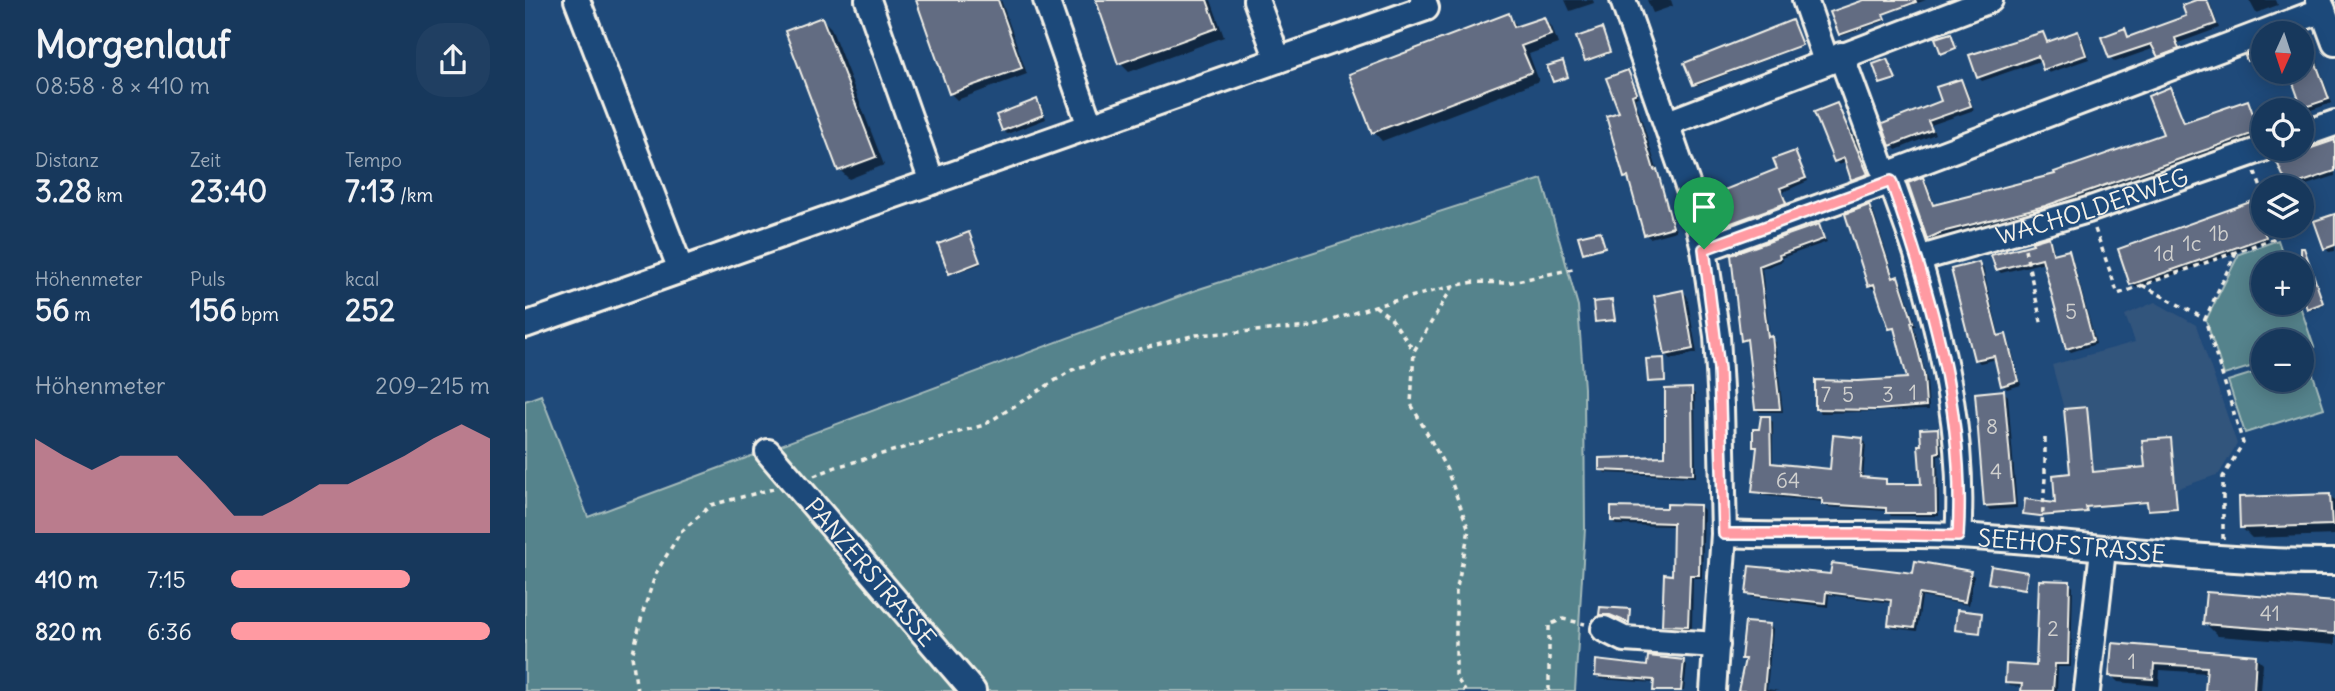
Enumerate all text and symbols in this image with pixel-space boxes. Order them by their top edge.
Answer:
text: Morgenlauf [35,21,230,68]
north arrow [2251,21,2313,84]
map controls [2251,21,2314,392]
button: share [416,23,490,97]
text: 08:58 · 8 × 410 m [35,71,210,100]
button: locate [2251,98,2314,161]
text: Distanz [35,148,99,172]
text: Zeit [190,148,221,172]
text: Tempo [345,148,402,172]
street label: WACHOLDERWEG [1992,161,2192,251]
text: 3.28 [35,172,92,210]
text: 23:40 [190,172,267,210]
text: 7:13 [345,172,395,210]
button: layers [2251,175,2314,238]
pin [1674,177,1734,249]
text: km [92,183,123,207]
text: /km [395,183,433,207]
icon: arrive [1685,188,1723,226]
house number: 1b [2209,220,2229,247]
house number: 1c [2182,230,2202,257]
house number: 1d [2154,240,2174,267]
button: + [2251,252,2314,315]
text: Höhenmeter [35,267,143,291]
text: Puls [190,267,225,291]
text: kcal [345,267,379,291]
text: 56 [35,291,70,329]
text: 156 [190,291,236,329]
text: 252 [345,291,395,329]
house number: 5 [2065,298,2077,325]
text: m [70,302,91,326]
text: bpm [236,302,279,326]
button: − [2251,329,2314,392]
text: Höhenmeter [35,371,165,400]
text: 209–215 m [375,371,490,400]
house number: 1 [1909,379,1917,406]
house number: 7 [1821,381,1831,408]
house number: 5 [1842,381,1854,408]
house number: 3 [1882,381,1894,408]
house number: 8 [1986,413,1998,440]
house number: 4 [1990,458,2002,485]
house number: 64 [1776,467,1800,494]
street label: PANZERSTRASSE [799,491,943,652]
street label: SEEHOFSTRASSE [1977,522,2167,569]
text: 410 m [35,565,98,594]
text: 7:15 [147,565,186,594]
house number: 41 [2260,600,2280,627]
house number: 2 [2047,615,2059,642]
text: 820 m [35,617,102,646]
text: 6:36 [147,617,192,646]
house number: 1 [2128,648,2136,675]

